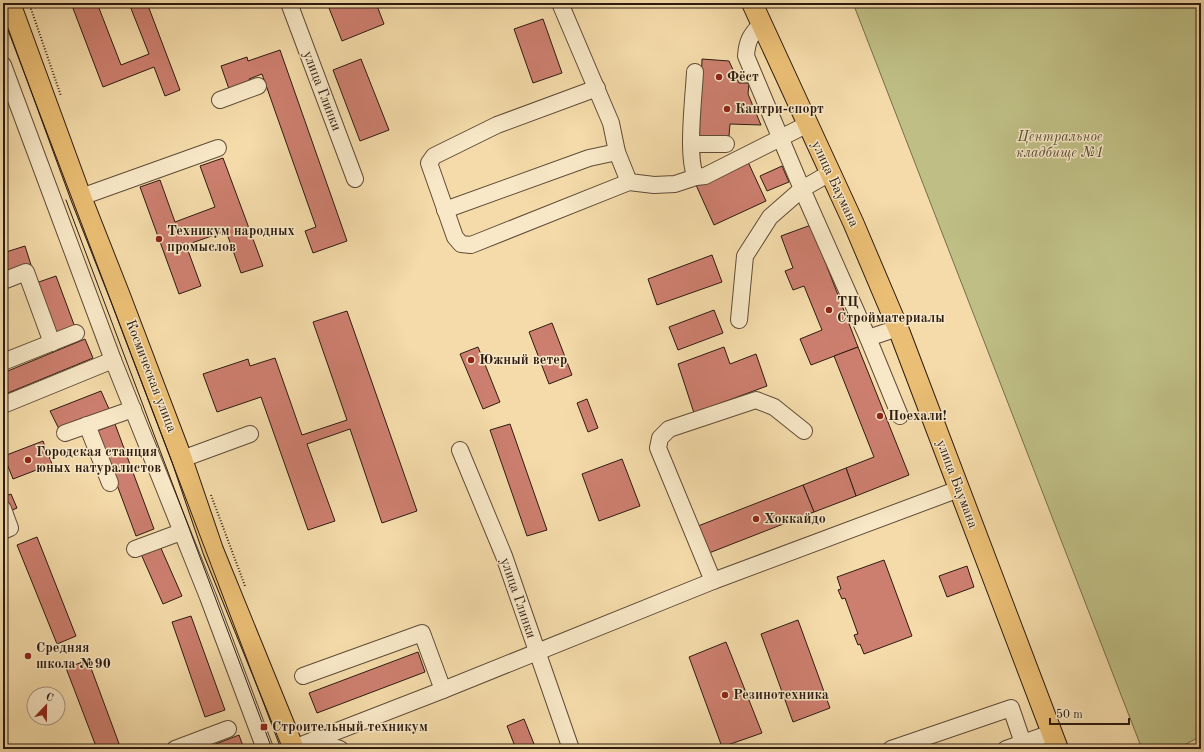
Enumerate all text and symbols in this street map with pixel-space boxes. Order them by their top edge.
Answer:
street label: улица Глинки [300,49,344,133]
place label: Фёст [727,70,759,84]
marker: Фёст [714,72,724,82]
place label: Кантри-спорт [735,102,824,116]
marker: Кантри-спорт [722,104,732,114]
park label: Центральное кладбище №1 [1016,130,1104,161]
street label: улица Баумана [809,139,861,229]
place label: Техникум народных промыслов [167,224,295,254]
marker: Техникум народных промыслов [154,234,164,244]
place label: ТЦ Стройматериалы [837,295,945,325]
marker: ТЦ Стройматериалы [824,305,834,315]
street label: Космическая улица [123,318,179,434]
place label: Южный ветер [479,353,567,367]
marker: Южный ветер [466,355,476,365]
place label: Поехали! [888,409,947,423]
marker: Поехали! [875,411,885,421]
street label: улица Баумана [934,438,980,530]
place label: Городская станция юных натуралистов [36,445,161,475]
marker: Городская станция юных натуралистов [23,455,33,465]
place label: Хоккайдо [764,512,826,526]
marker: Хоккайдо [751,514,761,524]
street label: улица Глинки [498,556,538,640]
place label: Средняя школа №90 [36,641,111,671]
marker: Средняя школа №90 [23,651,33,661]
north arrow [26,686,66,726]
place label: Резинотехника [733,688,829,702]
marker: Резинотехника [720,690,730,700]
text: С [44,692,55,705]
scale bar [1050,700,1129,726]
text: 50 m [1056,708,1083,721]
place label: Строительный техникум [272,720,428,734]
marker: Строительный техникум [259,722,269,732]

